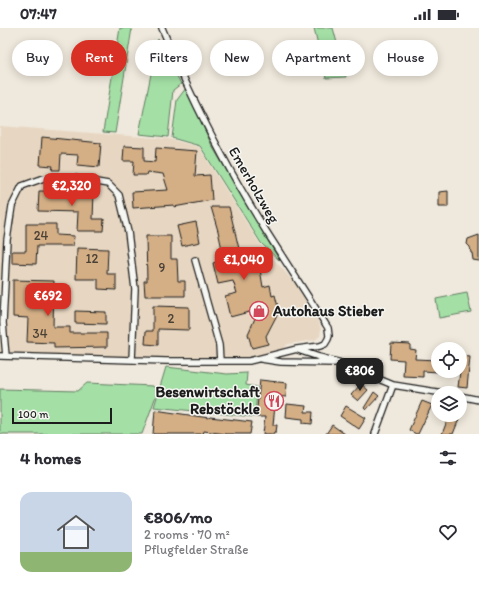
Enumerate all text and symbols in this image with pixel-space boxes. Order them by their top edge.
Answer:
text: 07:47 [20,5,57,23]
chip: Buy [12,40,63,76]
chip: Rent [71,40,127,76]
chip: Filters [135,40,202,76]
chip: New [210,40,264,76]
chip: Apartment [272,40,365,76]
chip: House [373,40,438,76]
street label: Emerholzweg [225,143,283,227]
pin: €2,320 [39,173,105,207]
text: €2,320 [52,178,92,193]
house number: 24 [34,228,49,243]
pin: €1,040 [211,247,277,281]
house number: 12 [86,251,99,266]
text: €1,040 [224,252,264,267]
house number: 9 [159,260,166,275]
pin: €692 [24,283,72,317]
text: €692 [34,288,62,303]
shop icon: Autohaus Stieber [248,300,270,322]
place label: Autohaus Stieber [272,302,385,320]
house number: 2 [168,311,175,326]
house number: 34 [33,326,48,341]
map controls [431,342,467,422]
button: locate [431,342,467,378]
pin: €806 [336,358,384,392]
text: €806 [345,363,375,378]
place label: Besenwirtschaft Rebstöckle [155,383,260,418]
button: layers [431,386,467,422]
restaurant icon: Besenwirtschaft Rebstöckle [263,390,285,412]
scale bar [12,406,112,425]
text: 100 m [18,408,48,421]
icon: filters [437,447,459,469]
text: 4 homes [20,448,81,468]
text: €806/mo [144,507,213,527]
icon: home [52,508,100,556]
icon: heart [437,521,459,543]
text: 2 rooms · 70 m² [144,527,230,542]
text: Pflugfelder Straße [144,542,248,557]

